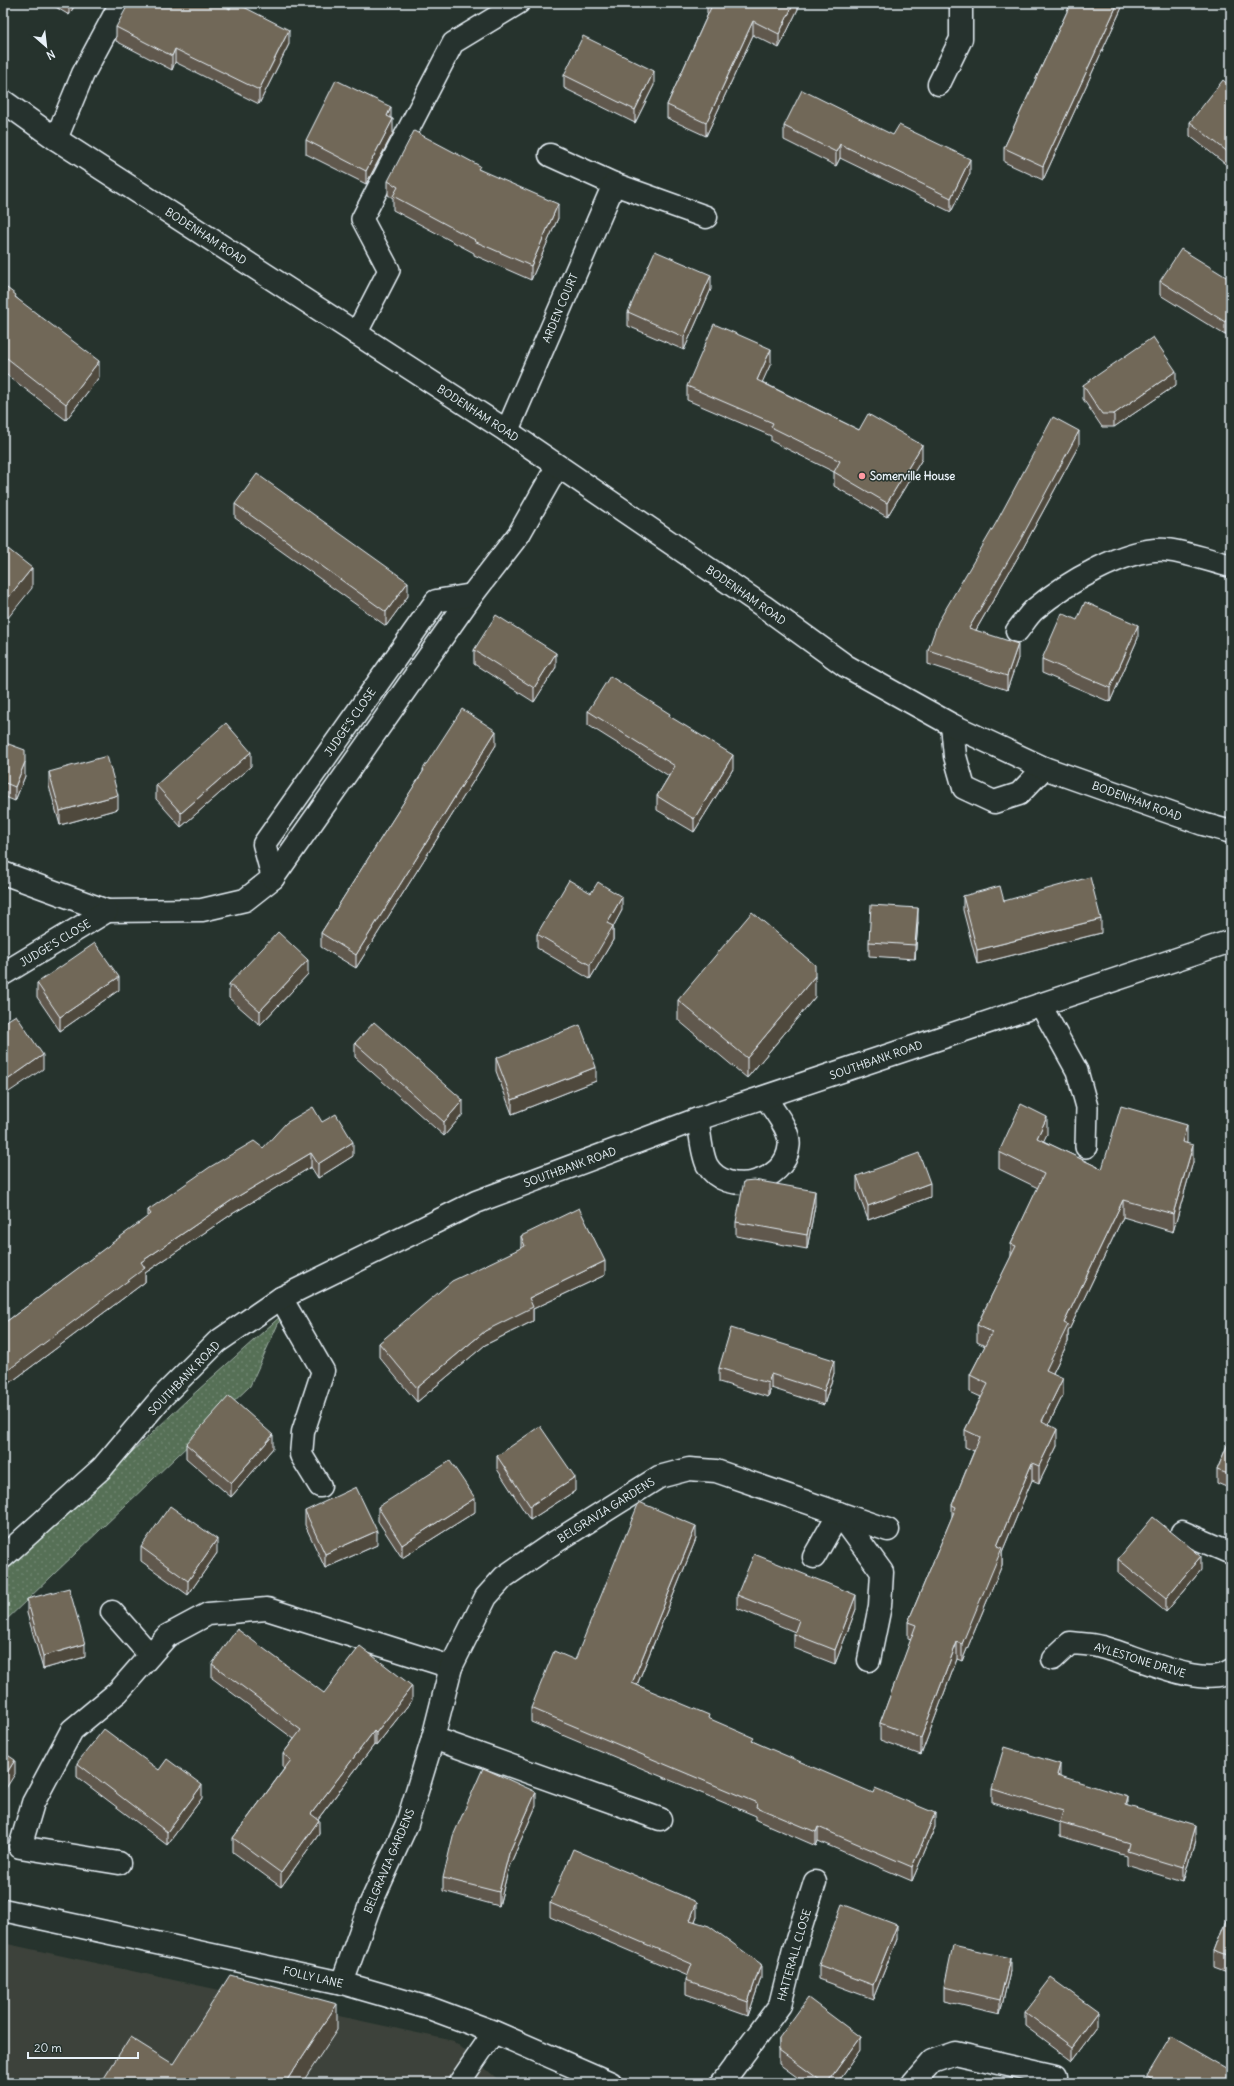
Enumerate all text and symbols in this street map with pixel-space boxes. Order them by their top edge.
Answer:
north arrow [26,26,66,66]
text: N [44,47,57,63]
street label: BODENHAM ROAD [163,204,250,268]
street label: ARDEN COURT [539,271,581,345]
street label: BODENHAM ROAD [435,381,522,445]
place label: Somerville House [870,469,955,483]
marker: Somerville House [857,471,867,481]
street label: BODENHAM ROAD [703,562,789,628]
street label: JUDGE'S CLOSE [321,685,379,759]
street label: BODENHAM ROAD [1090,778,1184,824]
street label: JUDGE'S CLOSE [17,916,93,970]
street label: SOUTHBANK ROAD [828,1037,925,1082]
street label: SOUTHBANK ROAD [522,1144,618,1190]
street label: SOUTHBANK ROAD [145,1338,223,1418]
street label: BELGRAVIA GARDENS [555,1474,657,1546]
street label: AYLESTONE DRIVE [1093,1639,1187,1681]
street label: BELGRAVIA GARDENS [361,1807,417,1915]
street label: HATTERALL CLOSE [774,1907,814,2003]
street label: FOLLY LANE [281,1963,345,1991]
scale bar [28,2034,138,2060]
text: 20 m [34,2040,62,2055]

